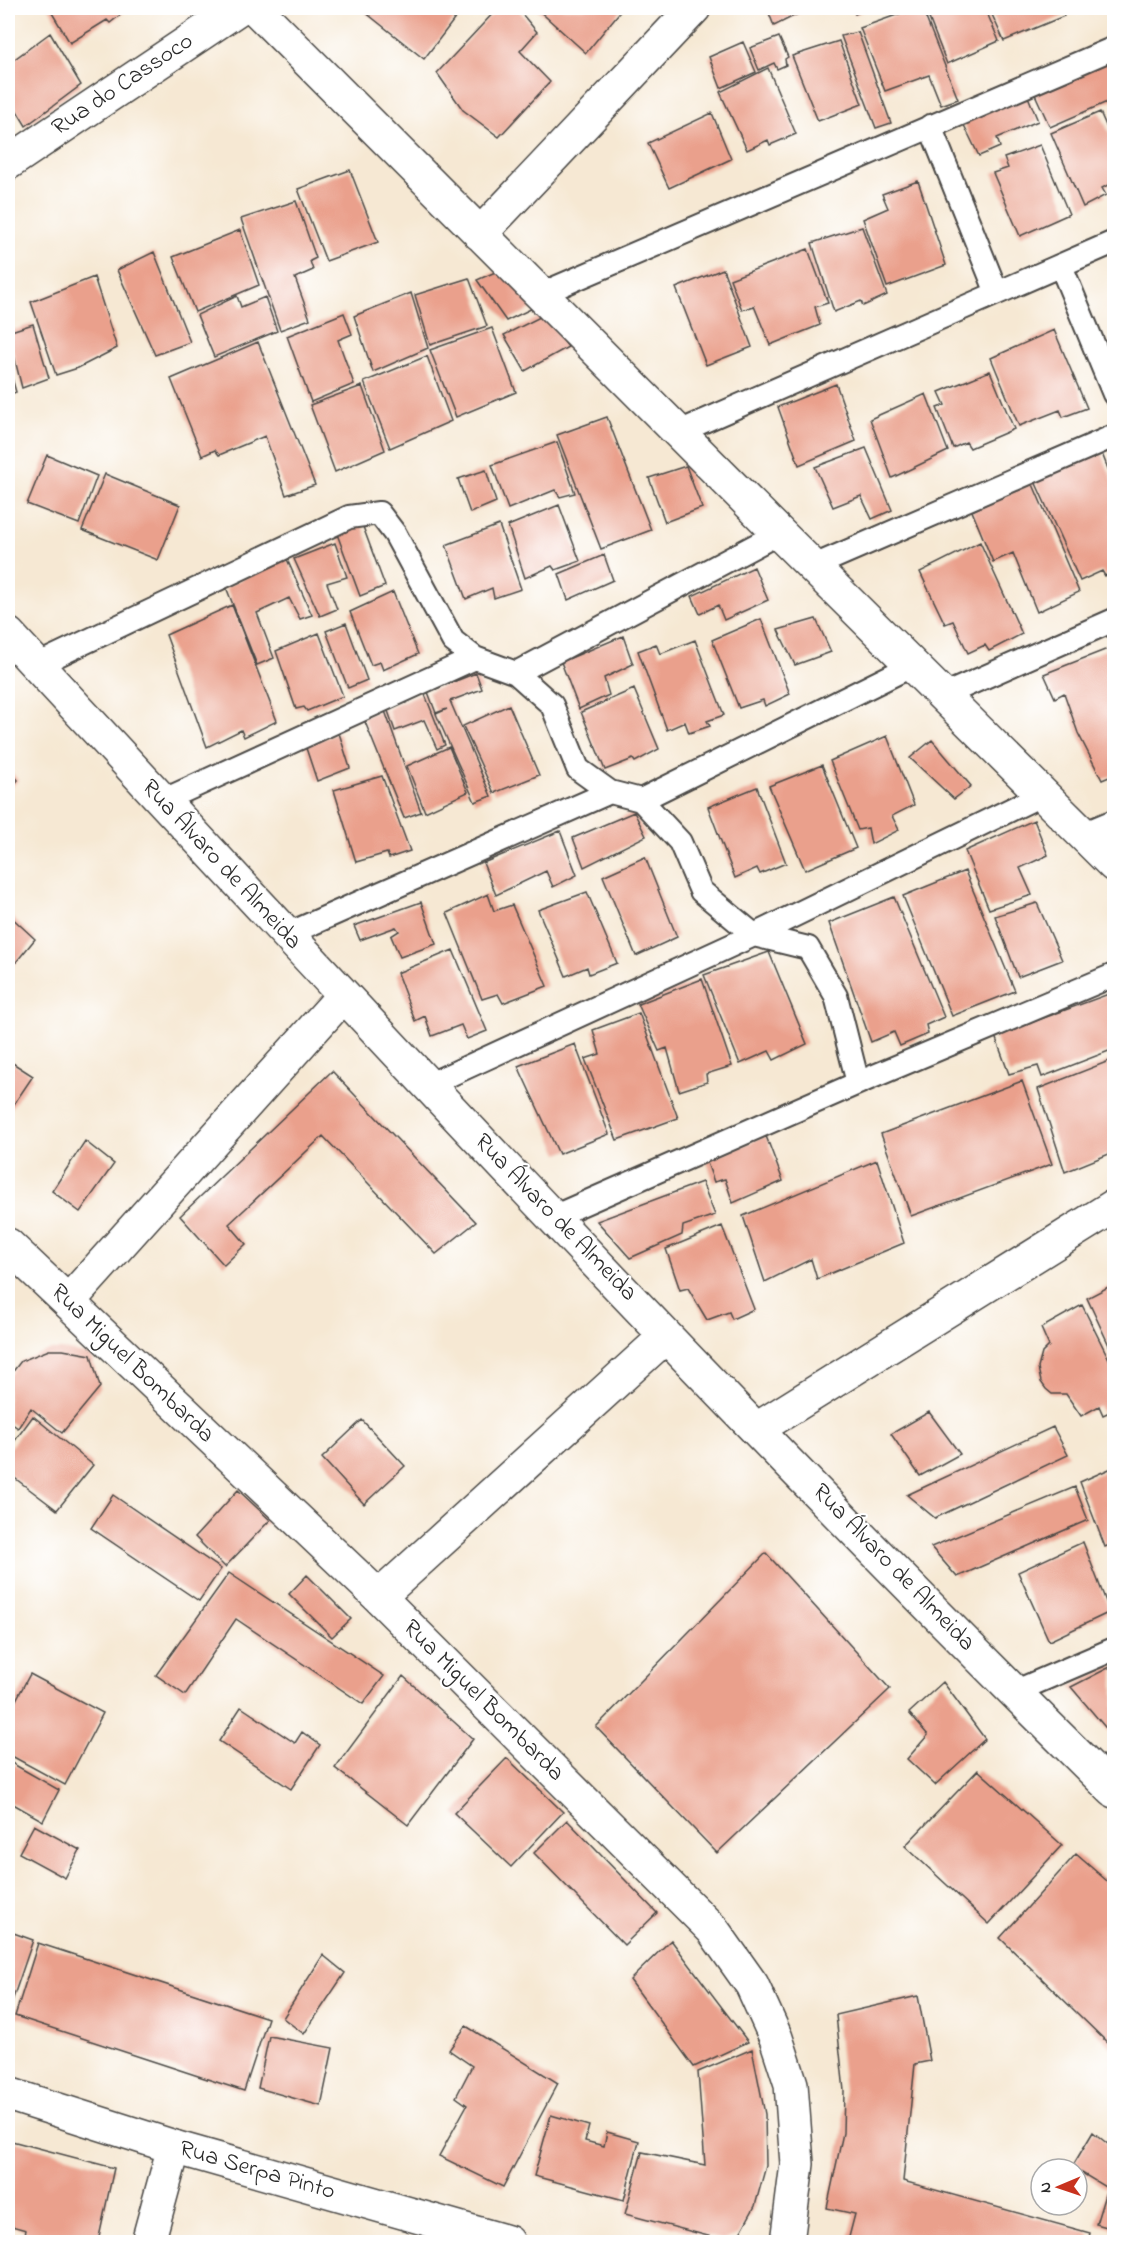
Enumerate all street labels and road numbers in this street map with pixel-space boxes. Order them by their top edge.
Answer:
street label: Rua do Cassoco [45,25,201,145]
street label: Rua Álvaro de Almeida [132,772,310,958]
street label: Rua Álvaro de Almeida [465,1126,645,1310]
street label: Rua Miguel Bombarda [42,1276,222,1452]
street label: Rua Álvaro de Almeida [803,1476,983,1660]
street label: Rua Miguel Bombarda [394,1612,572,1790]
street label: Rua Serpa Pinto [175,2132,339,2210]

